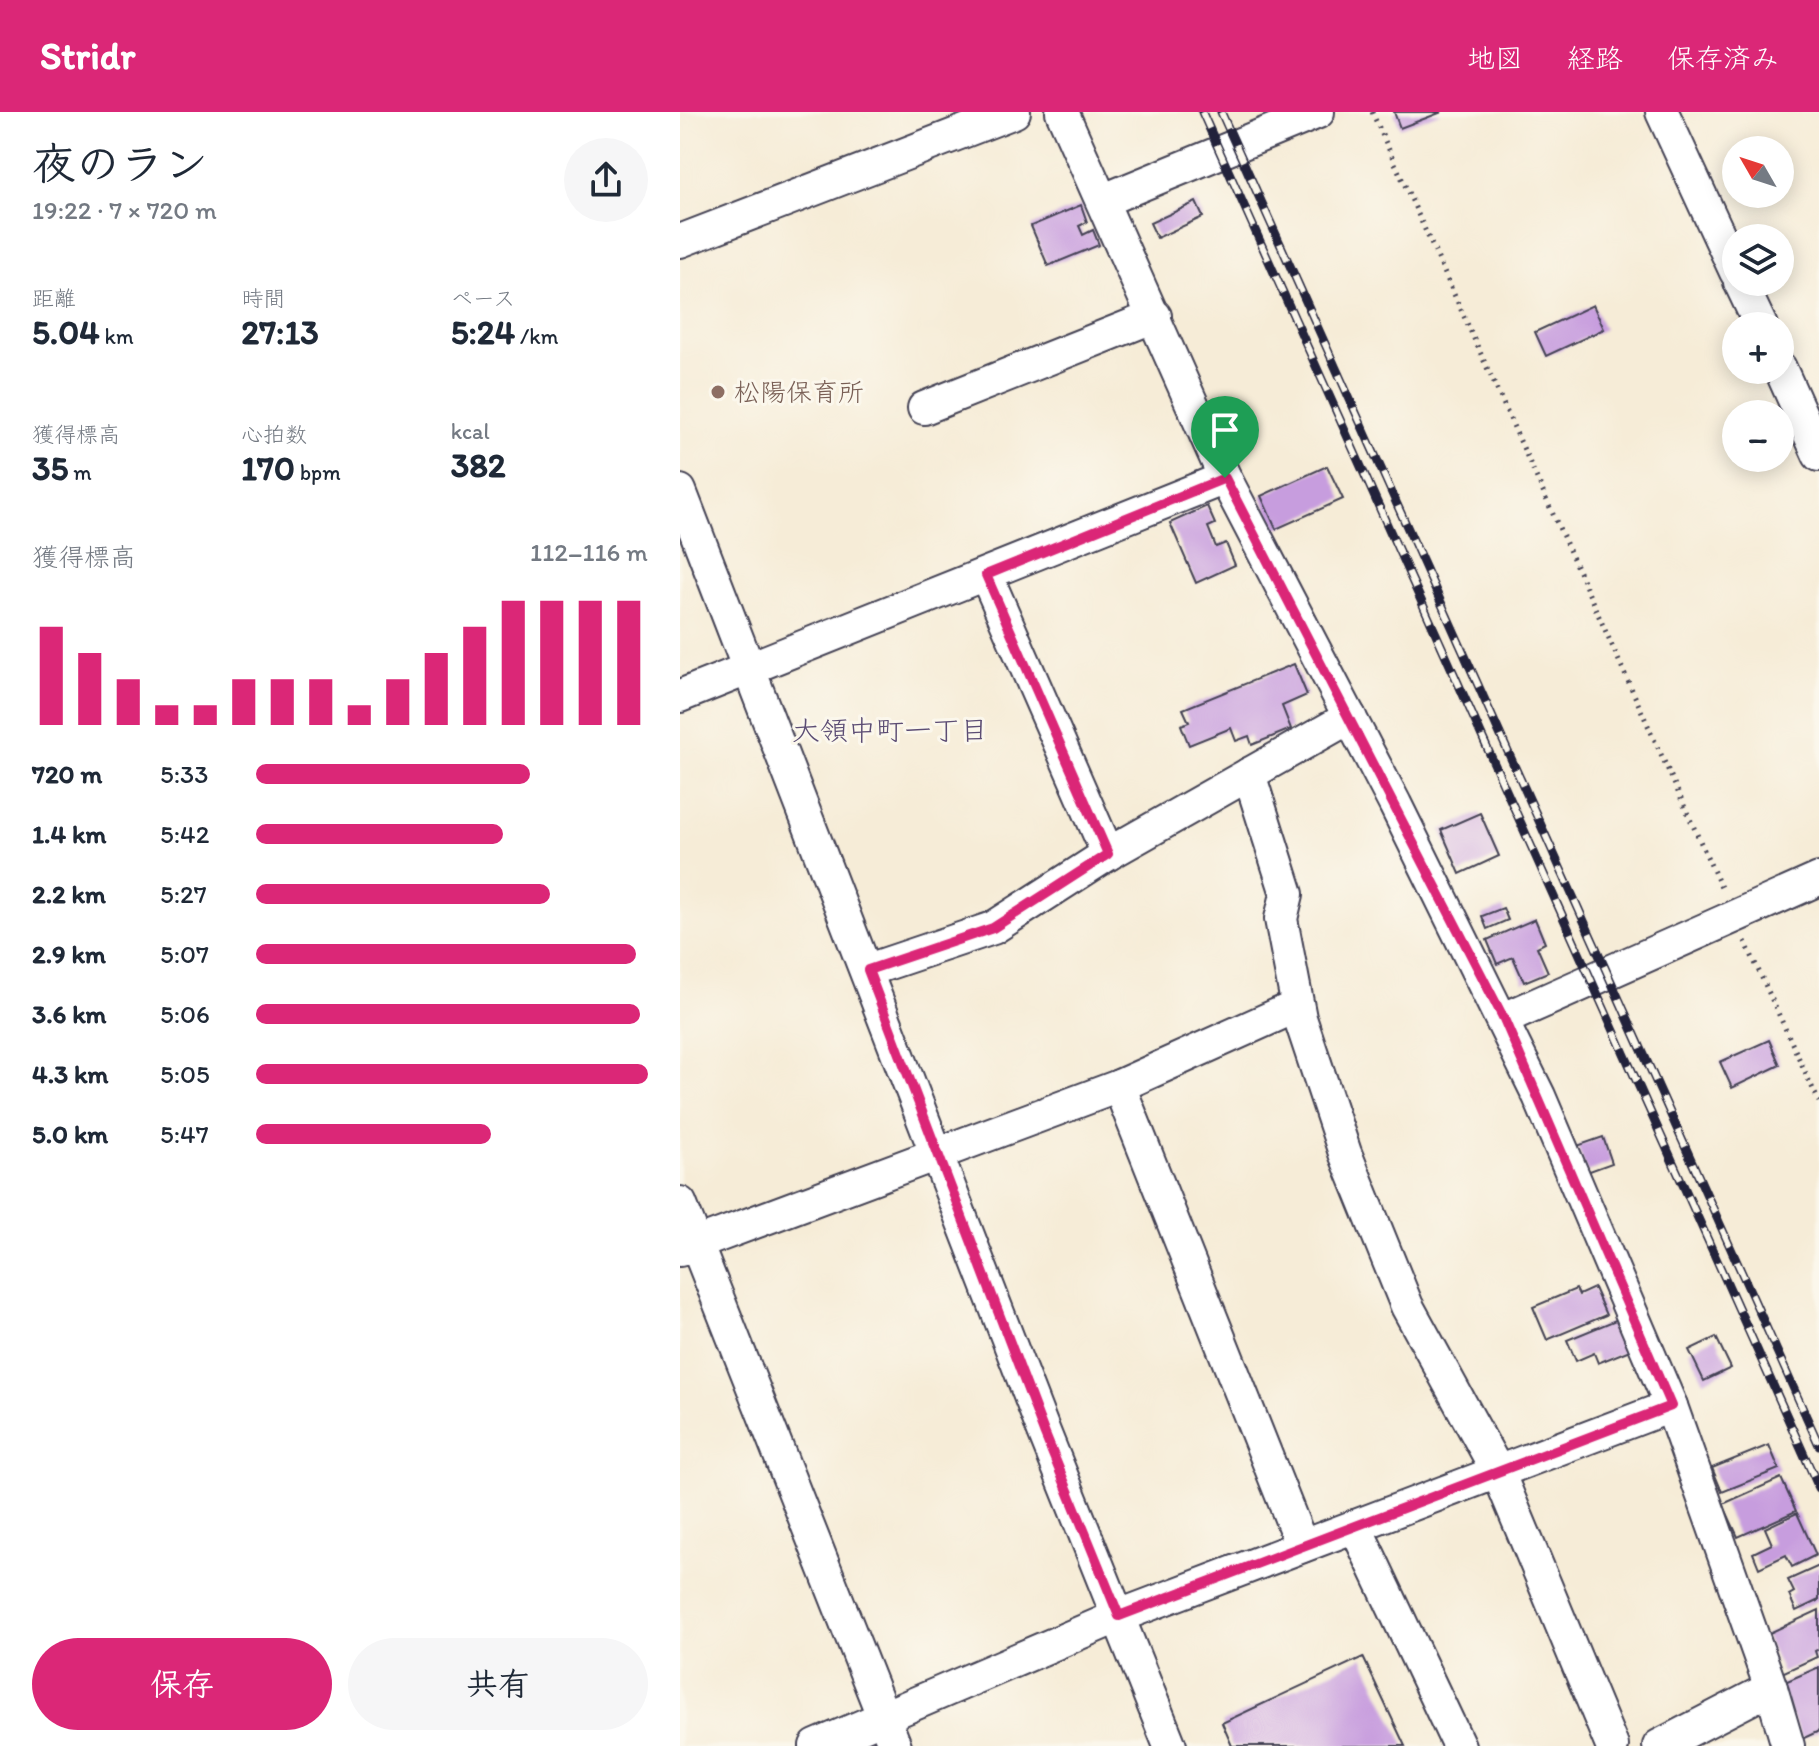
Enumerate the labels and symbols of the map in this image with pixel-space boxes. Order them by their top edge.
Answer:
north arrow [1722,136,1794,208]
place label: 松陽保育所 [734,376,864,408]
marker: 松陽保育所 [709,383,727,401]
pin [1191,396,1259,478]
district label: 大領中町一丁目 [792,713,988,747]

